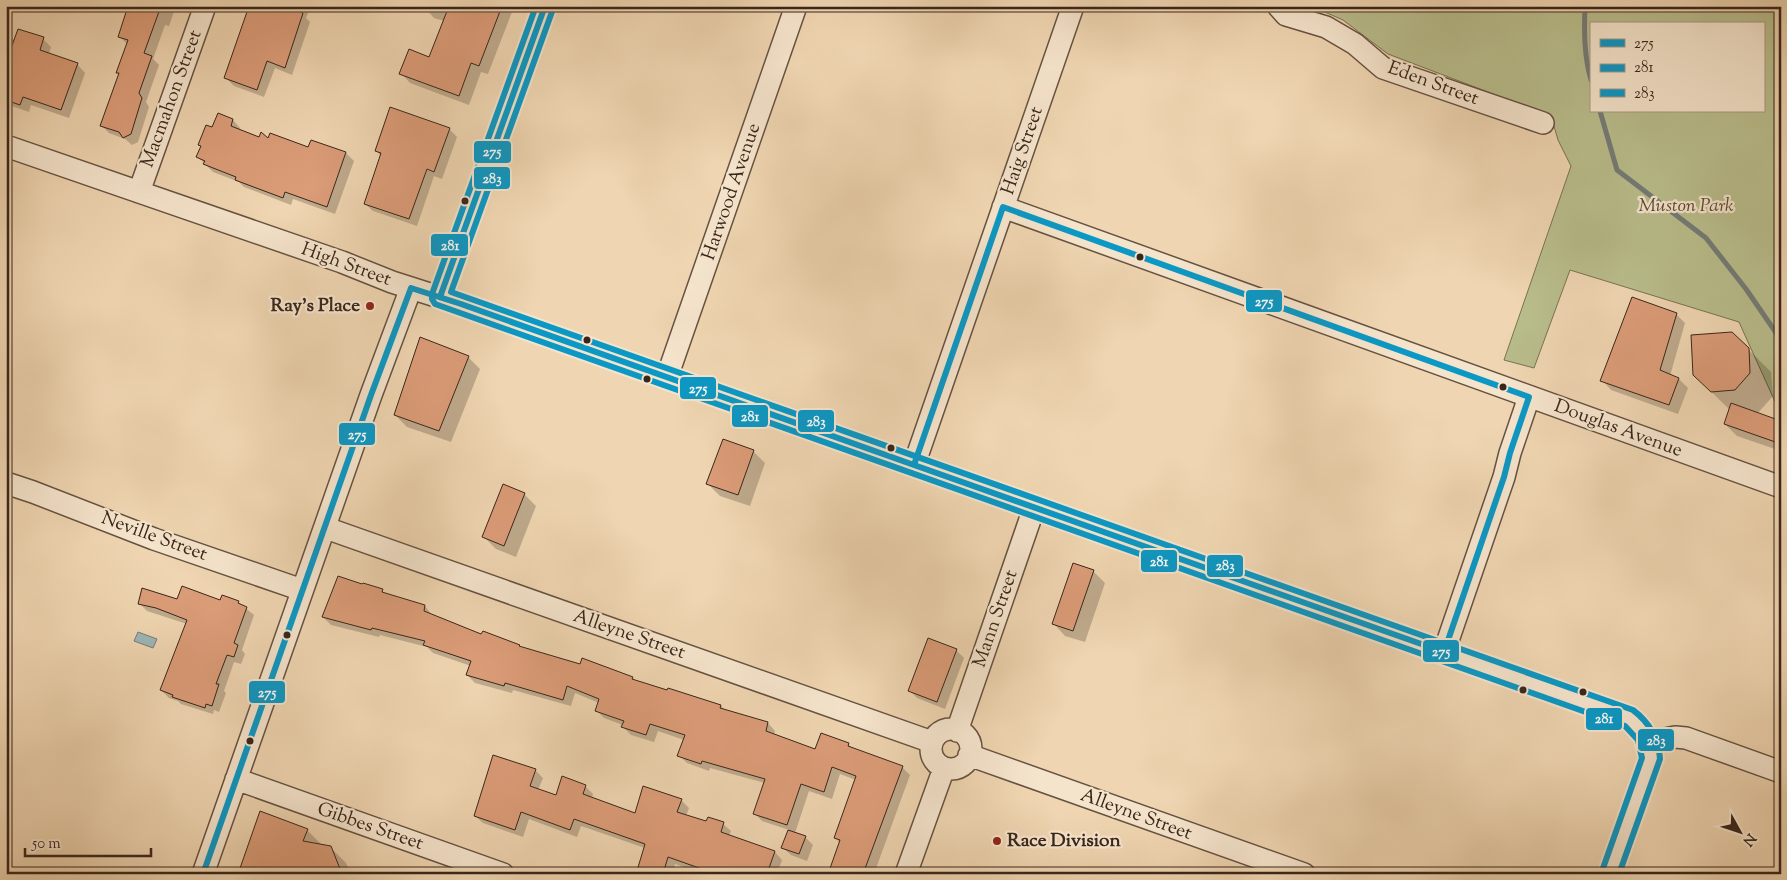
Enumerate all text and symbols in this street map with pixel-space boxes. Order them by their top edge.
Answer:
legend [1590,22,1764,112]
street label: Macmahon Street [135,26,210,172]
text: 275 [1634,34,1654,55]
street label: Eden Street [1384,55,1483,113]
text: 281 [1634,58,1654,79]
text: 283 [1634,84,1655,105]
street label: Haig Street [995,103,1051,199]
street label: Harwood Avenue [696,120,768,264]
line badge: 275 [473,140,512,164]
text: 275 [483,143,501,163]
line badge: 283 [473,166,511,190]
text: 283 [482,170,502,190]
park label: Muston Park [1638,193,1734,220]
unlabelled marker [460,196,470,206]
line badge: 281 [430,233,469,257]
street label: High Street [297,236,395,294]
text: 281 [441,237,459,257]
unlabelled marker [1135,252,1145,262]
line badge: 275 [1245,289,1283,313]
place label: Ray's Place [270,293,360,320]
text: 275 [1255,293,1273,313]
marker: Ray's Place [364,300,376,312]
unlabelled marker [582,335,592,345]
unlabelled marker [642,374,652,384]
line badge: 275 [679,376,717,400]
text: 275 [689,380,707,400]
unlabelled marker [1498,382,1508,392]
street label: Douglas Avenue [1550,393,1686,465]
line badge: 281 [731,404,769,428]
text: 281 [741,408,759,428]
line badge: 283 [797,409,835,433]
text: 283 [806,413,826,433]
line badge: 275 [338,422,376,446]
text: 275 [348,426,366,446]
unlabelled marker [886,443,896,453]
street label: Neville Street [97,505,211,569]
line badge: 281 [1140,549,1178,573]
text: 281 [1150,553,1168,573]
line badge: 283 [1206,554,1244,578]
text: 283 [1215,557,1235,577]
street label: Mann Street [967,566,1025,672]
street label: Alleyne Street [569,603,689,667]
unlabelled marker [282,630,292,640]
line badge: 275 [1422,639,1460,663]
text: 275 [1432,643,1450,663]
line badge: 275 [248,680,286,704]
text: 275 [258,684,276,704]
unlabelled marker [1518,685,1528,695]
unlabelled marker [1578,687,1588,697]
line badge: 281 [1585,707,1623,731]
text: 281 [1595,710,1613,730]
line badge: 283 [1637,728,1675,752]
text: 283 [1646,732,1666,752]
unlabelled marker [245,736,255,746]
street label: Alleyne Street [1076,782,1196,848]
street label: Gibbes Street [313,796,427,858]
north arrow [1714,808,1764,858]
scale bar [25,825,151,857]
place label: Race Division [1007,828,1121,855]
text: N [1737,828,1760,850]
text: 50 m [31,834,61,855]
marker: Race Division [991,835,1003,847]

